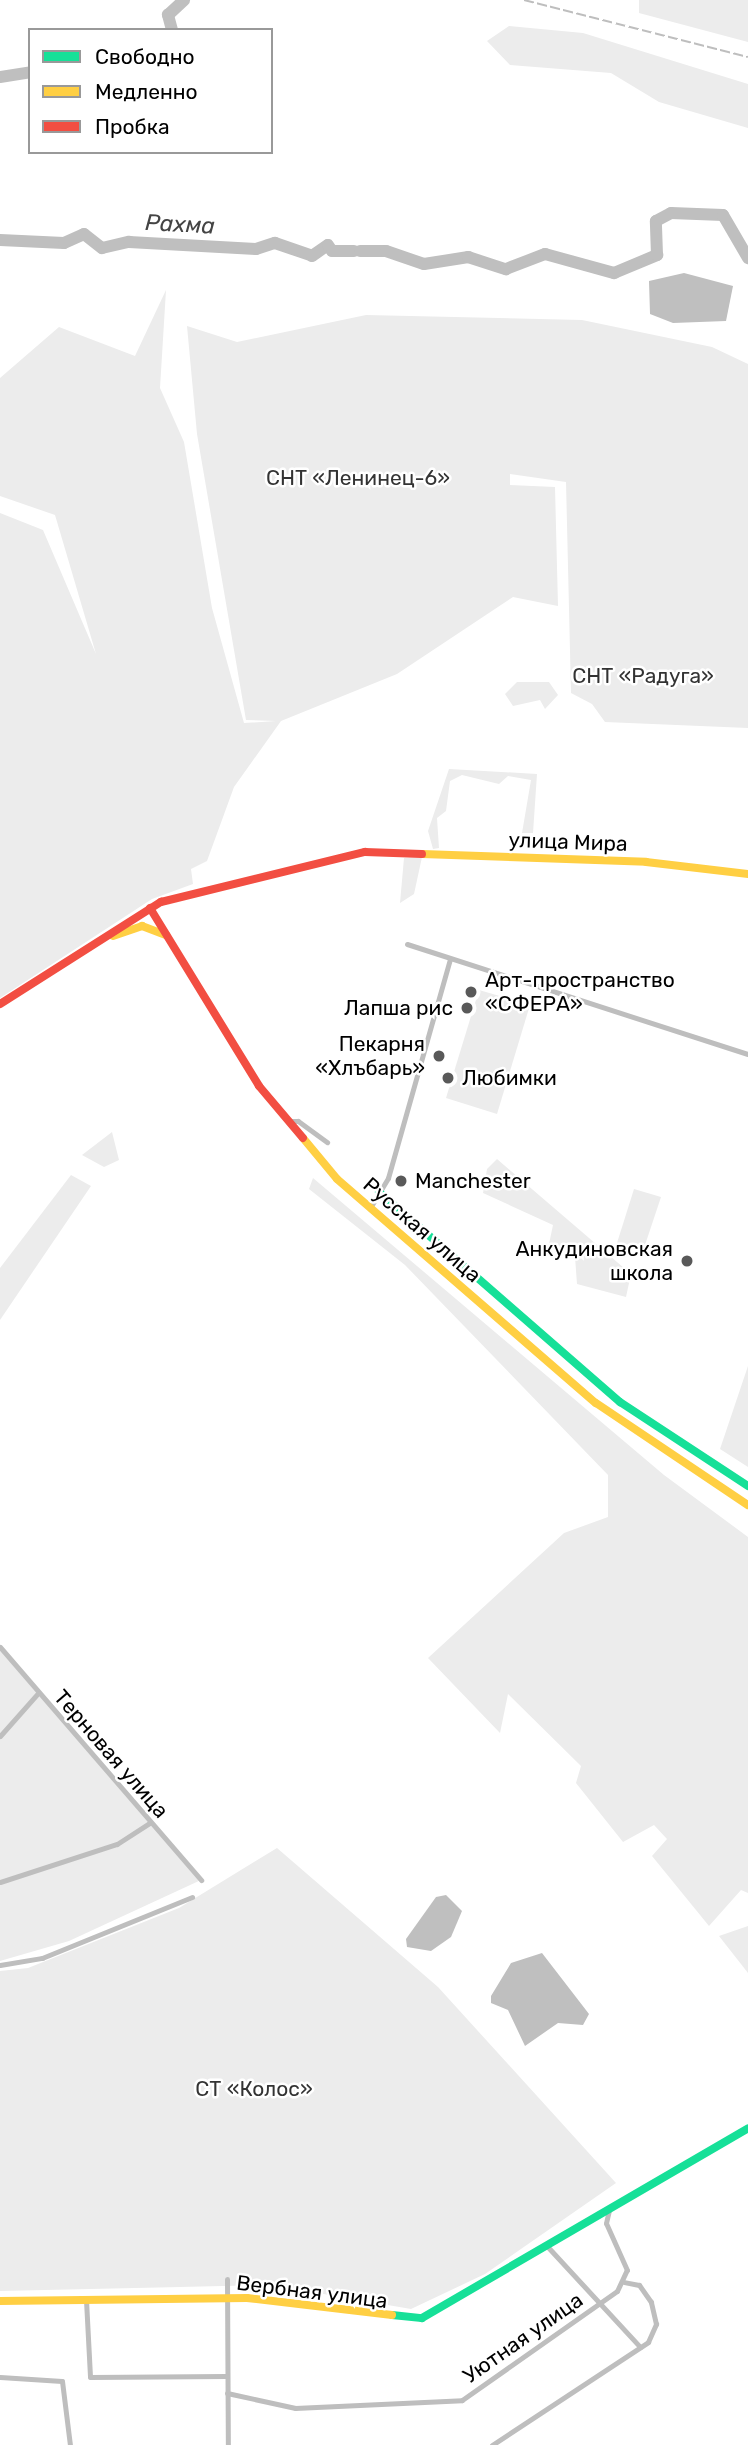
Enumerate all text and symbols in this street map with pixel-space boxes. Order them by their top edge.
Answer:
legend [28,28,273,154]
text: Свободно [95,44,195,69]
text: Медленно [95,79,198,104]
text: Пробка [95,114,170,139]
water label: Рахма [144,208,216,240]
park label: СНТ «Ленинец-6» [266,465,450,491]
park label: СНТ «Радуга» [572,663,714,689]
street label: улица Мира [508,827,628,857]
place label: Арт-пространство «СФЕРА» [485,967,675,1017]
marker: Арт-пространство «СФЕРА» [463,984,479,1000]
place label: Лапша рис [344,995,453,1021]
marker: Лапша рис [459,1000,475,1016]
place label: Пекарня «Хлъбарь» [315,1031,425,1081]
marker: Пекарня «Хлъбарь» [431,1048,447,1064]
place label: Любимки [462,1065,557,1091]
marker: Любимки [440,1070,456,1086]
place label: Manchester [415,1168,531,1194]
street label: Русская улица [358,1172,486,1288]
marker: Manchester [393,1173,409,1189]
place label: Анкудиновская школа [515,1236,673,1286]
marker: Анкудиновская школа [679,1253,695,1269]
street label: Терновая улица [48,1685,174,1823]
park label: СТ «Колос» [195,2076,313,2102]
street label: Вербная улица [235,2270,389,2314]
street label: Уютная улица [458,2287,588,2389]

